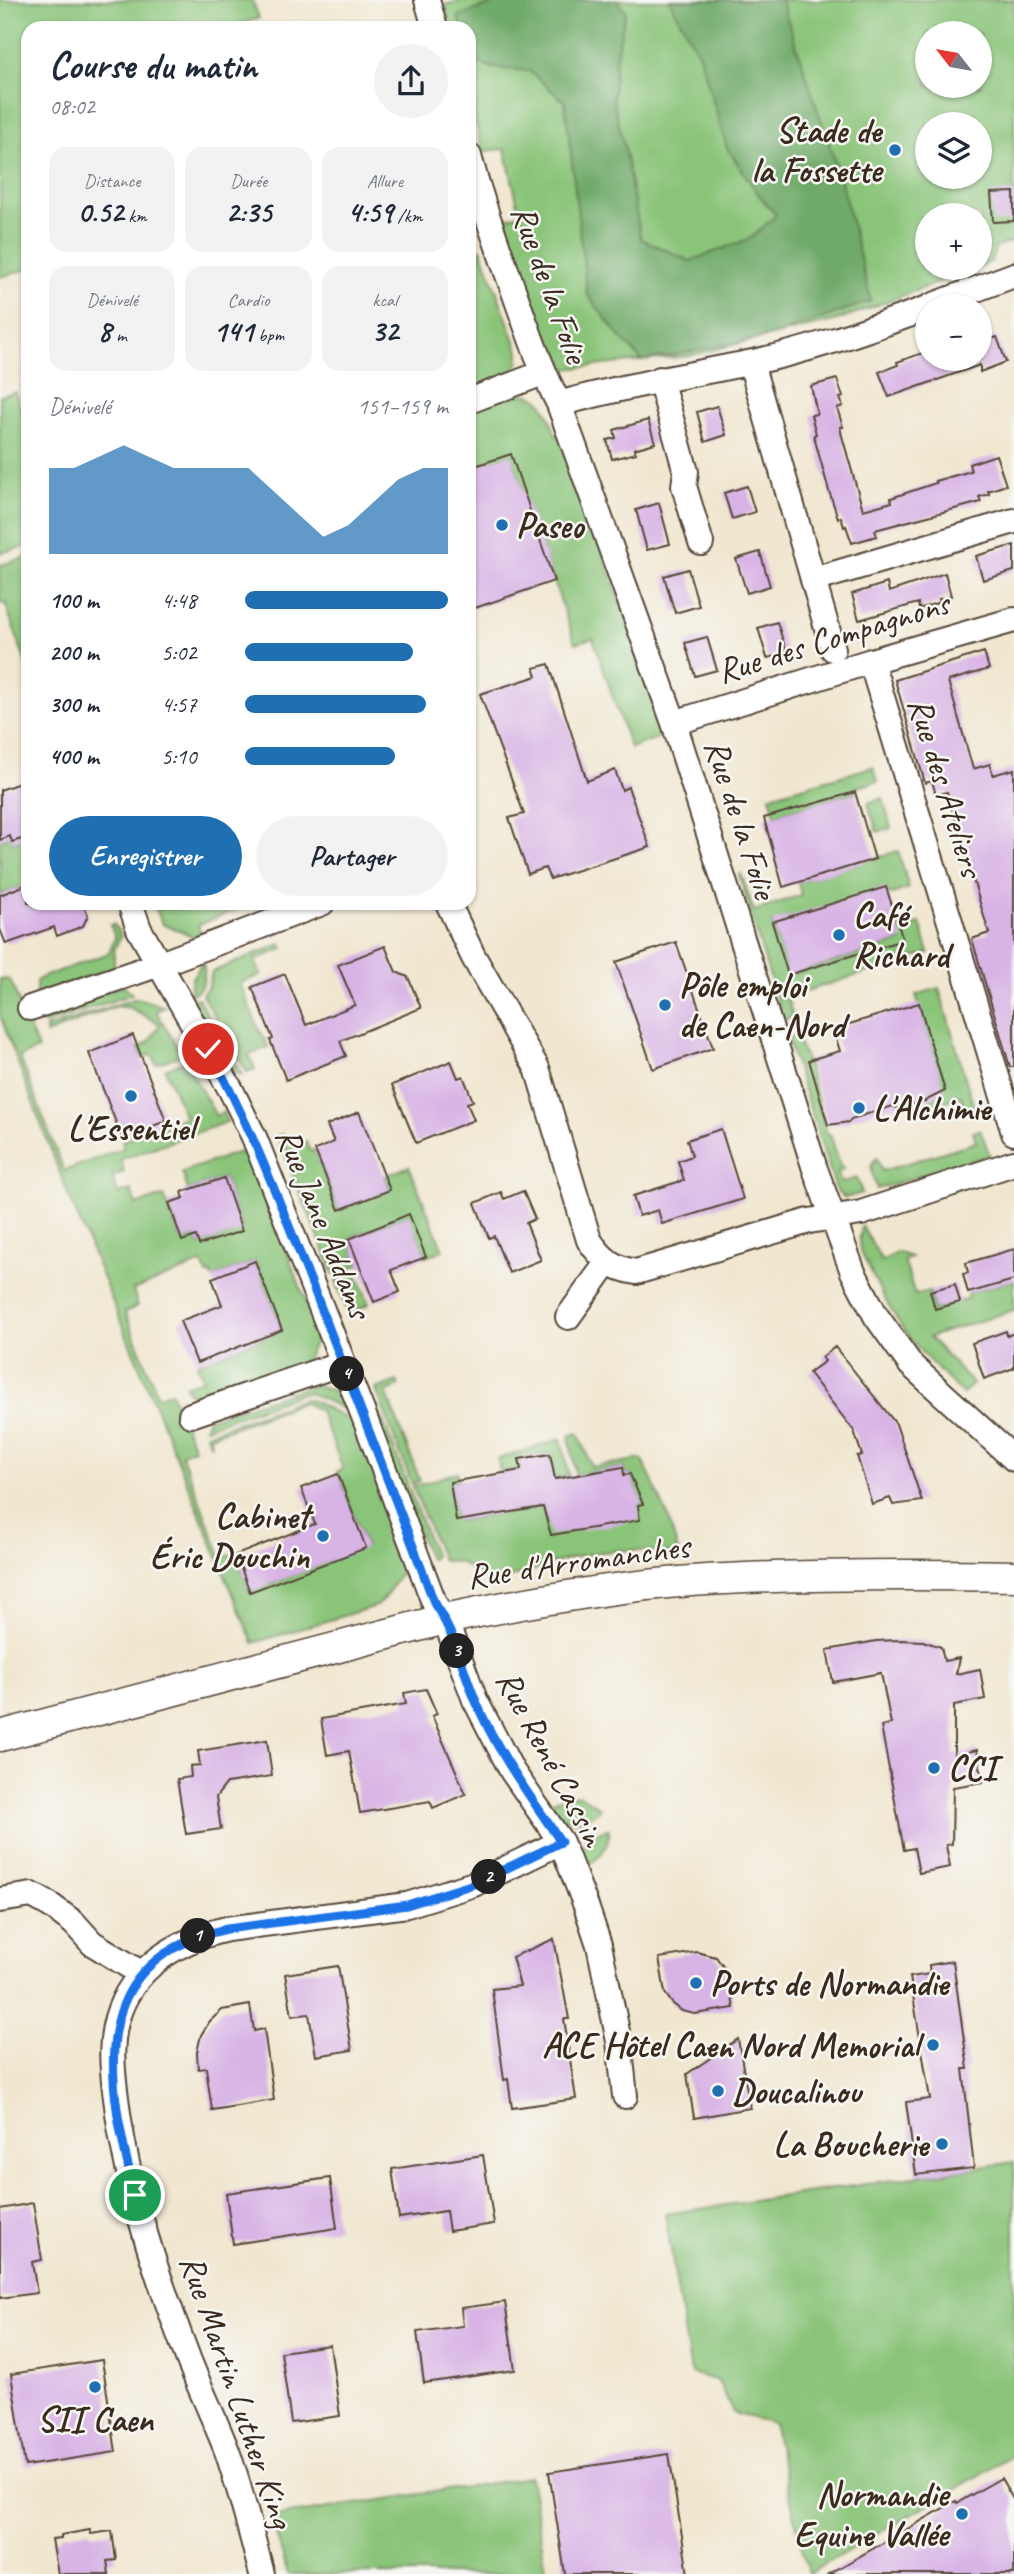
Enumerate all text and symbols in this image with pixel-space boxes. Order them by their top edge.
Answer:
north arrow [915,21,992,98]
map controls [915,21,992,371]
text: Course du matin [49,42,257,89]
button: share [374,44,448,118]
text: 08:02 [49,92,95,121]
place label: Stade de la Fossette [751,108,884,193]
button: layers [915,112,992,189]
marker: Stade de la Fossette [887,142,903,158]
text: Distance [84,169,141,193]
text: Durée [230,169,267,193]
text: Allure [367,169,403,193]
text: 0.52 [78,193,124,231]
text: 2:35 [226,193,271,231]
text: 4:59 [347,193,393,231]
street label: Rue de la Folie [501,199,600,372]
button: + [915,203,992,280]
text: km [124,204,147,228]
text: /km [393,204,422,228]
text: Dénivelé [87,288,138,312]
text: Cardio [228,288,269,312]
text: kcal [372,288,397,312]
button: − [915,294,992,371]
text: 8 [98,312,111,350]
text: 141 [213,312,253,350]
text: 32 [371,312,398,350]
text: m [111,323,127,347]
text: bpm [253,323,284,347]
text: Dénivelé [49,392,111,421]
text: 151–159 m [357,392,448,421]
place label: Paseo [516,503,586,548]
marker: Paseo [494,517,510,533]
street label: Rue des Compagnons [712,579,957,694]
text: 100 m [49,586,99,615]
text: 4:48 [161,586,197,615]
text: 200 m [49,638,99,667]
text: 5:02 [161,638,197,667]
text: 300 m [49,690,99,719]
text: 4:57 [161,690,197,719]
street label: Rue des Ateliers [897,692,996,885]
street label: Rue de la Folie [694,733,789,907]
text: 400 m [49,742,99,771]
text: 5:10 [161,742,197,771]
button: Enregistrer [49,816,242,896]
button: Partager [256,816,448,896]
place label: Café Richard [853,893,955,978]
marker: Café Richard [831,927,847,943]
place label: Pôle emploi de Caen-Nord [679,963,850,1048]
marker: Pôle emploi de Caen-Nord [657,997,673,1013]
pin [178,1019,238,1079]
icon: check [189,1030,227,1068]
place label: L'Alchimie [873,1086,993,1131]
marker: L'Essentiel [123,1088,139,1104]
marker: L'Alchimie [851,1100,867,1116]
place label: L'Essentiel [68,1106,201,1151]
street label: Rue Jane Addams [265,1121,384,1328]
pin: 4 [330,1356,364,1392]
text: 4 [342,1361,351,1385]
place label: Cabinet Éric Douchin [150,1494,314,1579]
street label: Rue d'Arromanches [464,1523,695,1599]
marker: Cabinet Éric Douchin [315,1528,331,1544]
pin: 3 [440,1634,475,1668]
text: 3 [452,1638,461,1662]
street label: Rue René Cassin [486,1662,617,1856]
place label: CCI [948,1746,1004,1791]
marker: CCI [926,1760,942,1776]
pin: 2 [472,1860,506,1895]
text: 2 [484,1864,493,1888]
pin: 1 [180,1918,216,1954]
text: 1 [193,1923,202,1947]
place label: Ports de Normandie [710,1961,951,2006]
marker: Ports de Normandie [688,1975,704,1991]
place label: ACE Hôtel Caen Nord Memorial [542,2023,926,2068]
marker: ACE Hôtel Caen Nord Memorial [925,2037,941,2053]
place label: Doucalinou [732,2069,864,2114]
marker: Doucalinou [710,2083,726,2099]
place label: La Boucherie [773,2122,930,2167]
marker: La Boucherie [934,2136,950,2152]
pin [105,2165,165,2225]
icon: arrive [116,2176,154,2214]
street label: Rue Martin Luther King [169,2249,306,2536]
marker: SII Caen [87,2379,103,2395]
place label: SII Caen [37,2397,154,2442]
place label: Normandie Equine Vallée [794,2472,951,2557]
marker: Normandie Equine Vallée [954,2506,970,2522]

